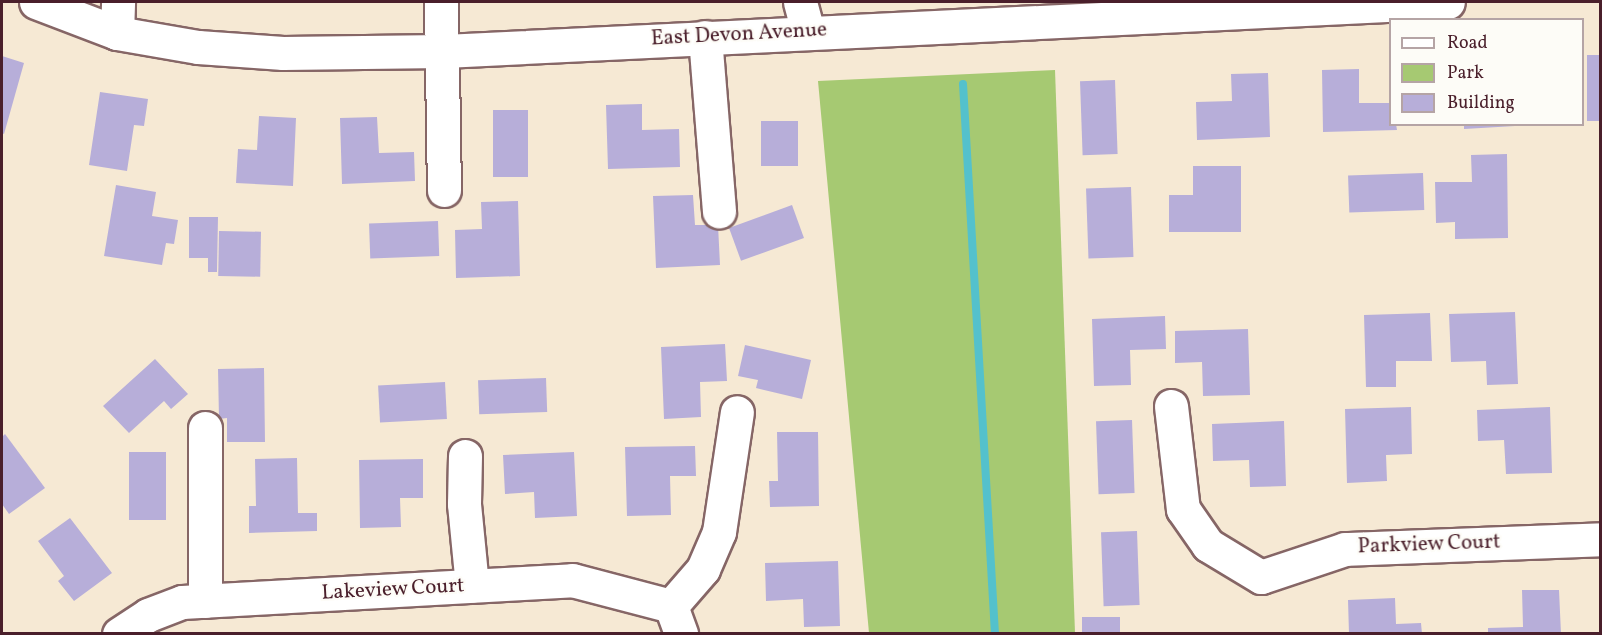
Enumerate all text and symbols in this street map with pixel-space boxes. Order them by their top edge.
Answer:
street label: East Devon Avenue [650,18,828,52]
legend [1389,18,1584,126]
text: Road [1447,31,1488,56]
text: Park [1447,61,1484,86]
text: Building [1447,91,1515,116]
street label: Parkview Court [1357,530,1501,560]
street label: Lakeview Court [321,574,465,606]

